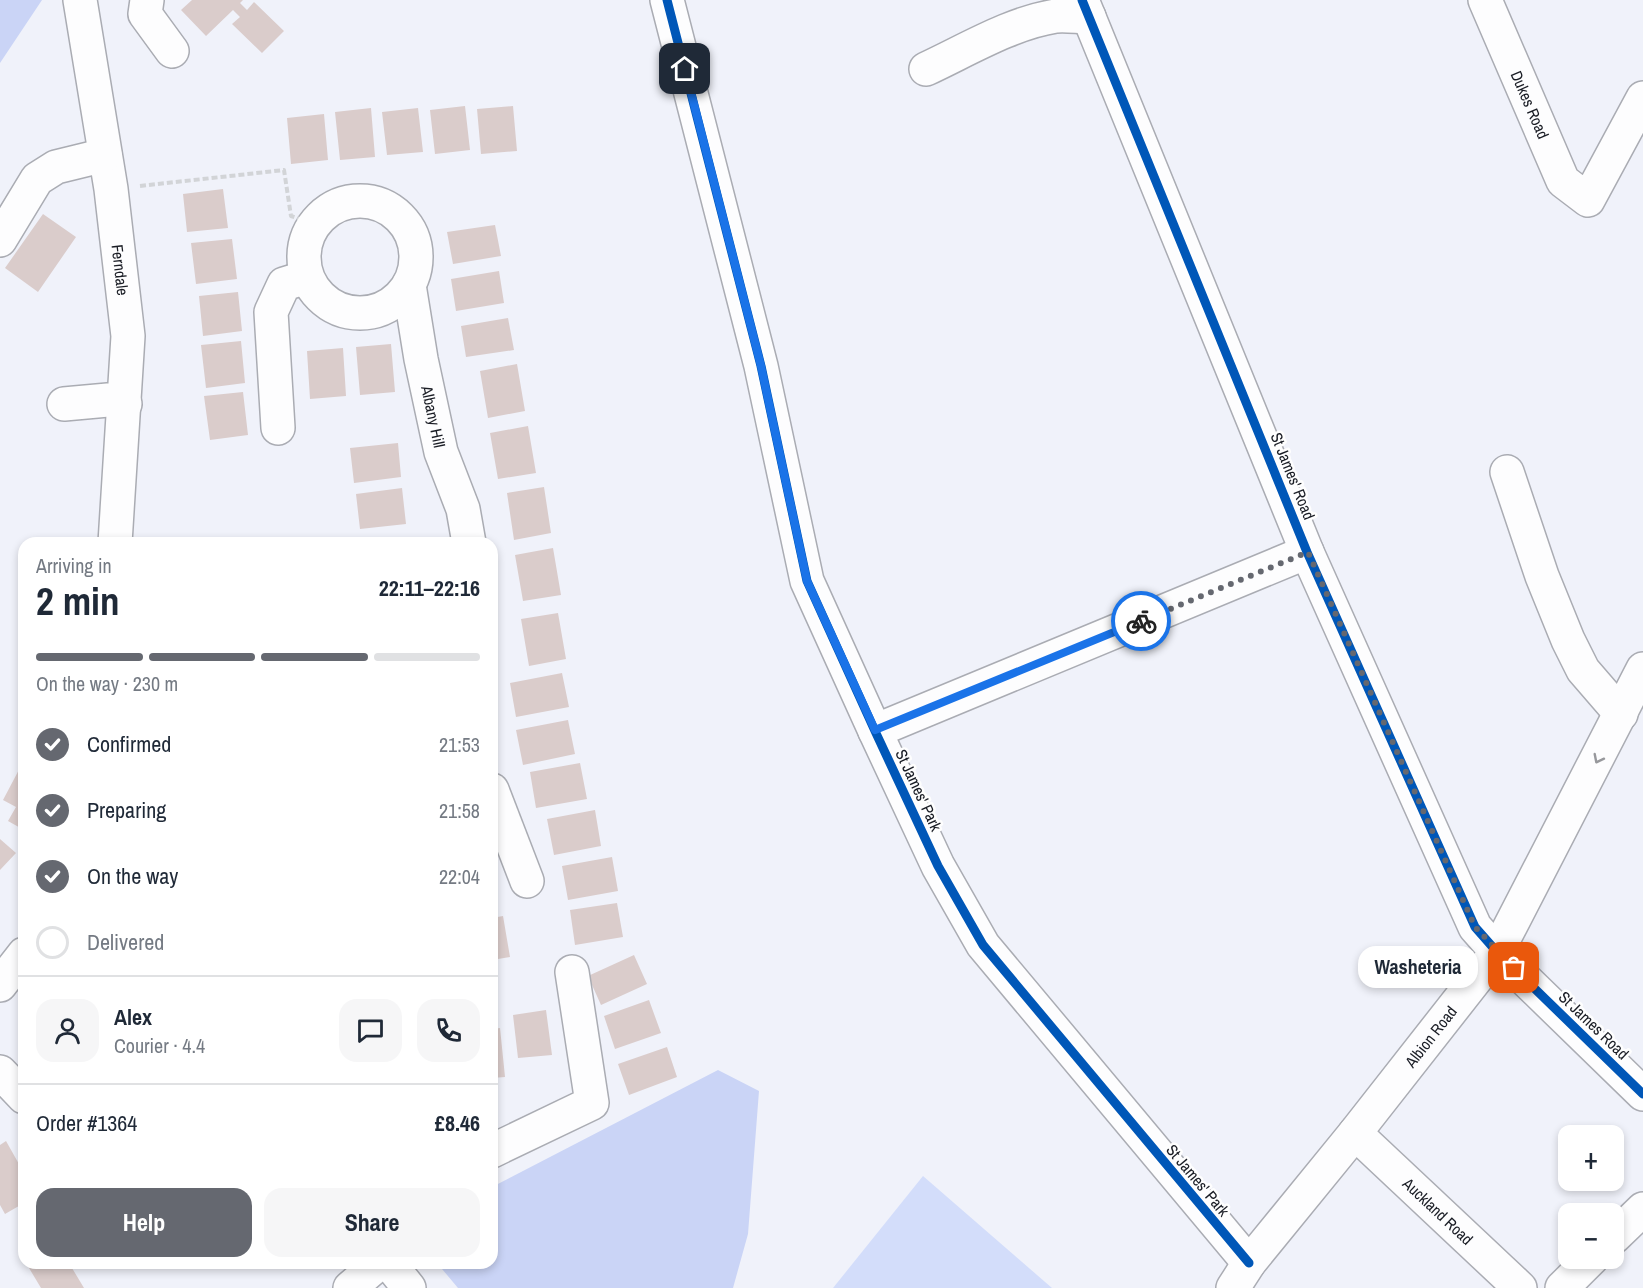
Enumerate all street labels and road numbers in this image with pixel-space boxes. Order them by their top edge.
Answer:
street label: Dukes Road [1506,67,1555,142]
street label: Ferndale [106,243,134,297]
street label: Albany Hill [416,383,451,450]
street label: St James' Road [1266,429,1320,523]
street label: St James' Park [890,746,948,835]
street label: St James Road [1554,986,1634,1064]
street label: Albion Road [1399,1001,1462,1073]
street label: St James' Park [1161,1139,1235,1221]
street label: Auckland Road [1397,1172,1478,1250]

